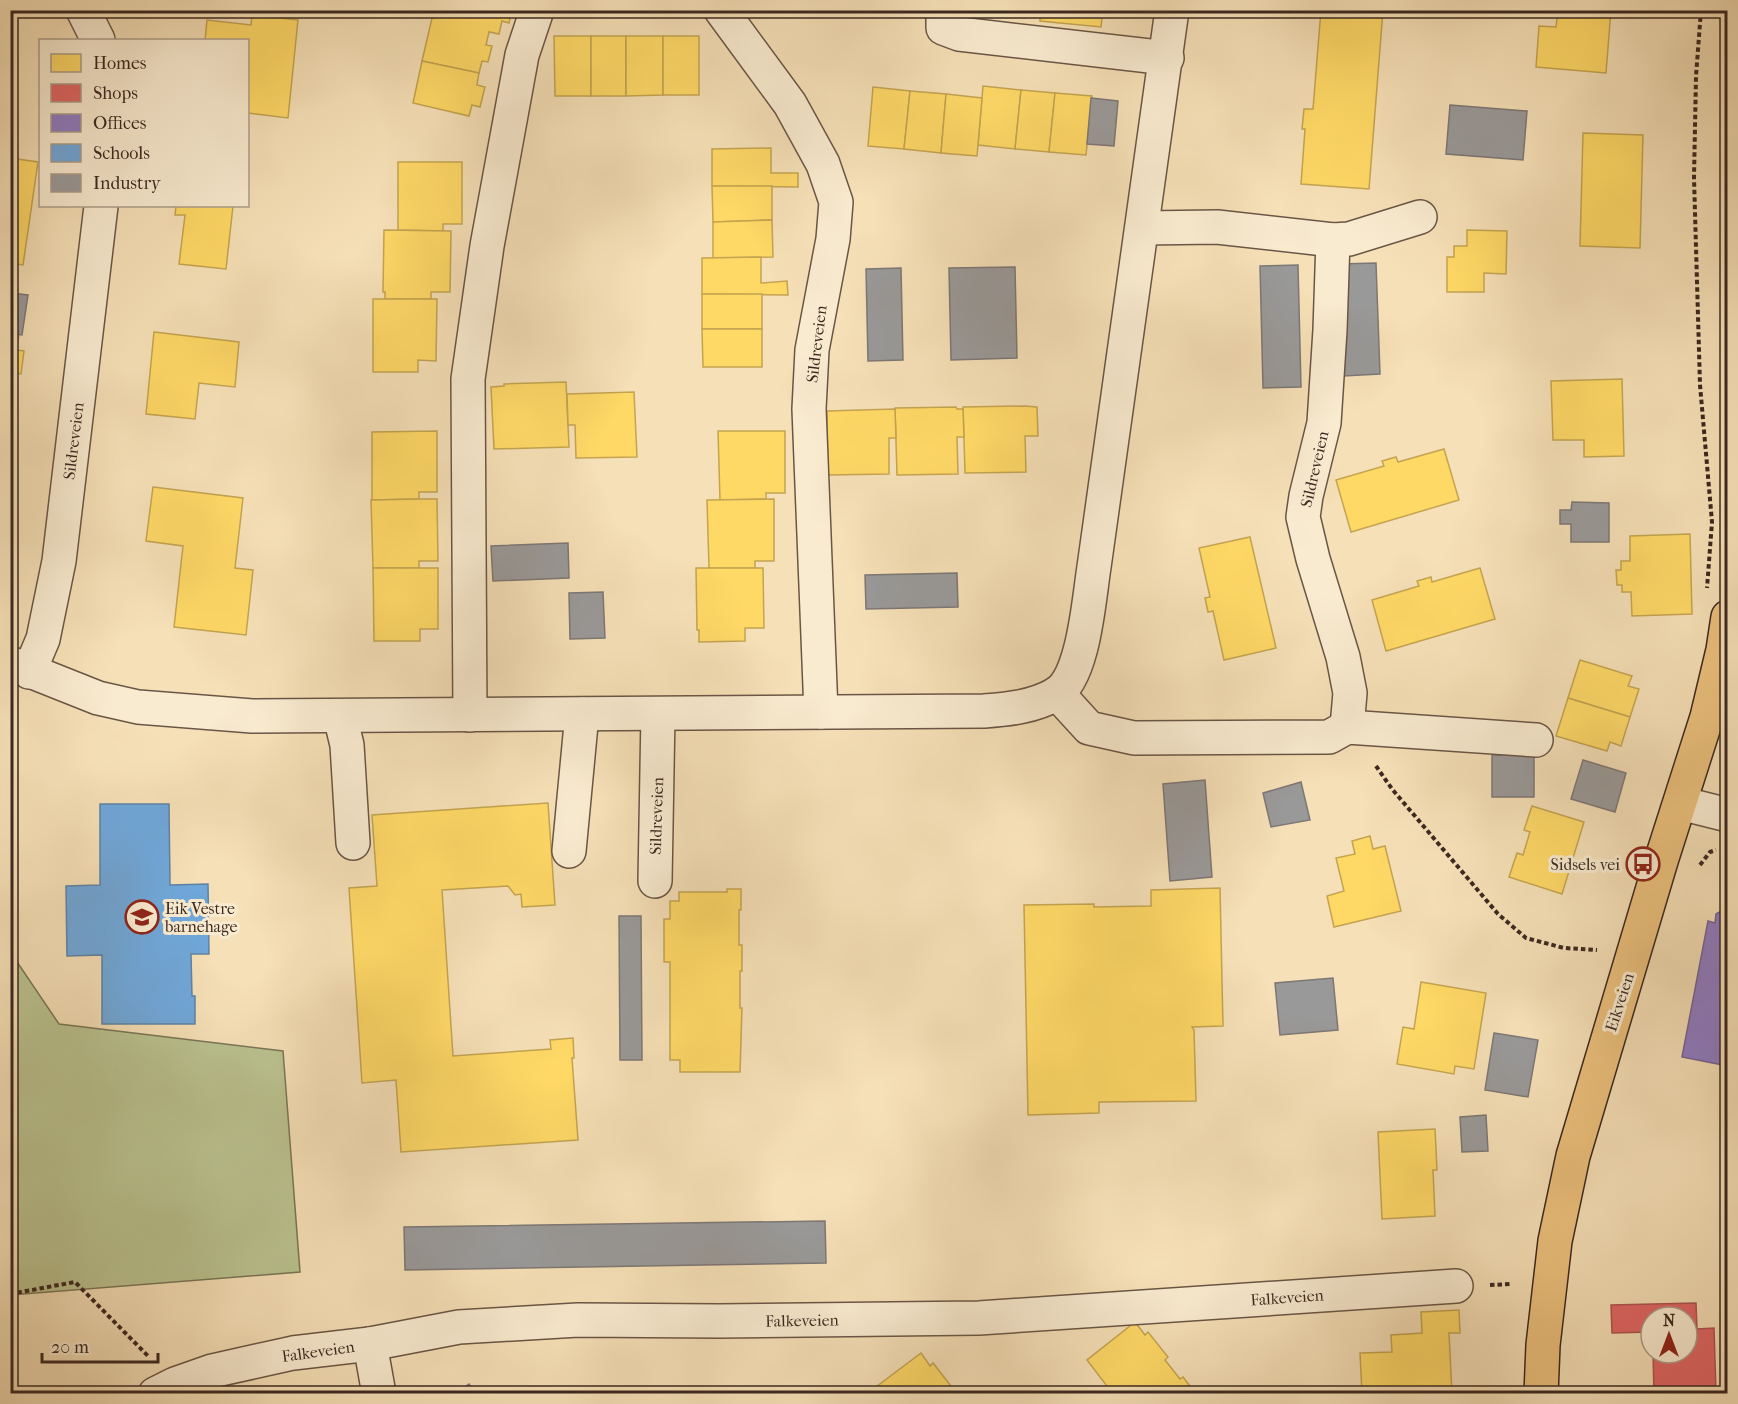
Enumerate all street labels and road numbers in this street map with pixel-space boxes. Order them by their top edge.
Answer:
street label: Sildreveien [802,304,831,384]
street label: Sildreveien [59,401,88,481]
street label: Sildreveien [1296,428,1333,509]
street label: Sildreveien [646,776,667,855]
street label: Eikveien [1601,970,1638,1034]
street label: Falkeveien [1250,1285,1325,1310]
street label: Falkeveien [765,1310,840,1331]
street label: Falkeveien [280,1337,356,1366]

